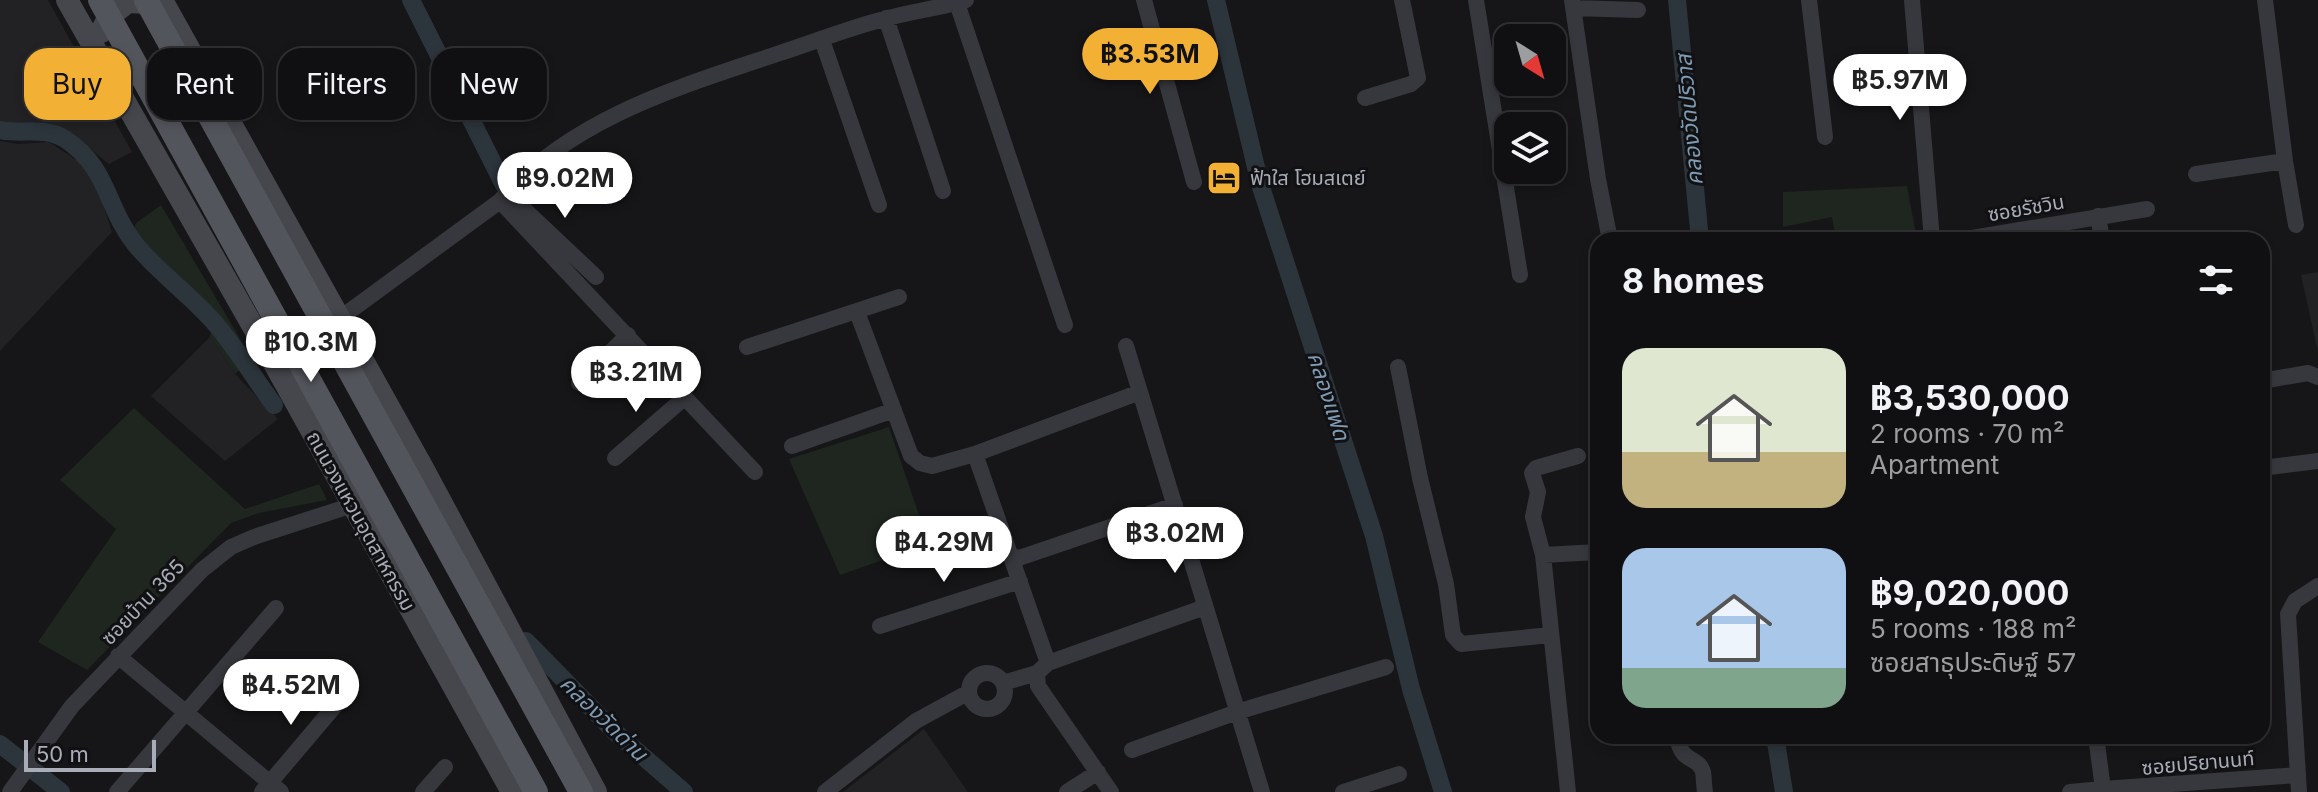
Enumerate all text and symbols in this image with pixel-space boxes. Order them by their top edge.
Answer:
north arrow [1494,24,1566,96]
map controls [1494,24,1566,184]
pin: ฿3.53M [1085,28,1215,96]
text: ฿3.53M [1100,38,1200,69]
chip: Buy [24,48,131,120]
chip: Rent [147,48,262,120]
chip: Filters [278,48,415,120]
chip: New [431,48,547,120]
water label: คลองวัดปริวาส [1670,51,1708,187]
pin: ฿5.97M [1835,54,1965,122]
text: ฿5.97M [1851,64,1949,95]
button: layers [1494,112,1566,184]
pin: ฿9.02M [500,152,630,220]
hotel icon: ฟ้าใส โฮมสเตย์ [1205,159,1243,197]
text: ฿9.02M [515,162,615,193]
place label: ฟ้าใส โฮมสเตย์ [1250,166,1366,190]
street label: ซอยรัชวิน [1986,189,2066,227]
icon: filters [2194,258,2238,302]
text: 8 homes [1622,260,1765,301]
pin: ฿10.3M [246,316,376,384]
text: ฿10.3M [264,326,358,357]
pin: ฿3.21M [571,346,701,414]
water label: คลองแฟด [1303,349,1356,445]
text: ฿3.21M [589,356,683,387]
text: ฿3,530,000 [1870,377,2070,418]
icon: home [1686,380,1782,476]
text: 2 rooms · 70 m² [1870,418,2065,449]
street label: ถนนวงแหวนอุตสาหกรรม [302,427,420,615]
text: Apartment [1870,449,1999,480]
pin: ฿3.02M [1110,507,1240,575]
pin: ฿4.29M [879,516,1009,584]
text: ฿3.02M [1125,517,1225,548]
text: ฿4.29M [894,526,994,557]
street label: ซอยบ้าน 365 [96,554,190,650]
text: ฿9,020,000 [1870,572,2069,613]
icon: home [1686,580,1782,676]
text: 5 rooms · 188 m² [1870,613,2077,644]
text: ซอยสาธุประดิษฐ์ 57 [1870,647,2076,678]
pin: ฿4.52M [226,659,356,727]
text: ฿4.52M [241,669,341,700]
water label: คลองวัดด่าน [555,670,654,767]
scale bar [24,736,156,772]
text: 50 m [36,741,89,767]
street label: ซอยปริยานนท์ [2141,746,2255,780]

